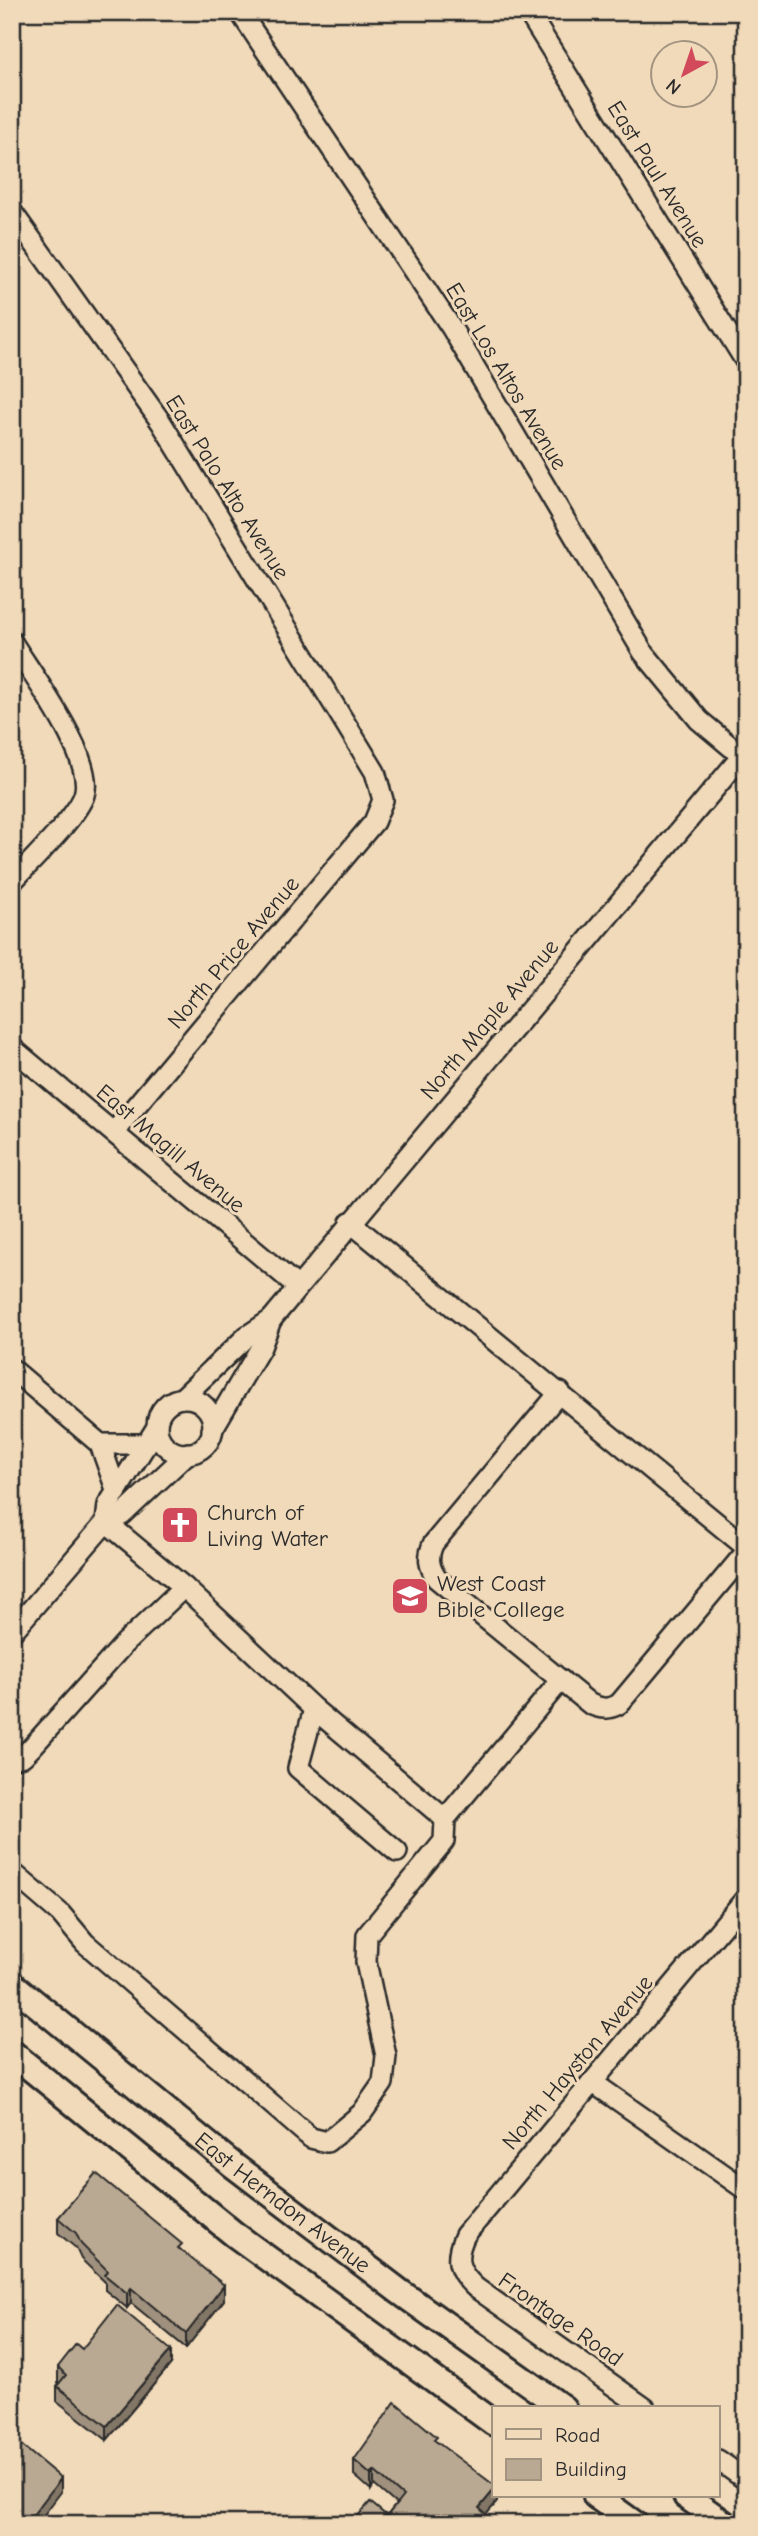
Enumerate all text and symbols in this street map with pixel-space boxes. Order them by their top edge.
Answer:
north arrow [650,38,720,108]
text: N [662,74,686,99]
street label: East Paul Avenue [602,96,714,253]
street label: East Los Altos Avenue [440,278,573,475]
street label: East Palo Alto Avenue [160,390,295,584]
street label: North Price Avenue [162,871,305,1034]
street label: North Maple Avenue [415,934,564,1105]
street label: East Magill Avenue [91,1078,251,1218]
place label: Church of Living Water [207,1499,329,1552]
church icon: Church of Living Water [159,1504,201,1546]
place label: West Coast Bible College [437,1570,565,1623]
school or university icon: West Coast Bible College [389,1575,431,1617]
street label: North Hayston Avenue [496,1969,658,2155]
street label: East Herndon Avenue [189,2126,376,2279]
street label: Frontage Road [493,2267,628,2372]
legend [492,2406,720,2498]
text: Road [555,2423,600,2447]
text: Building [555,2457,627,2481]

